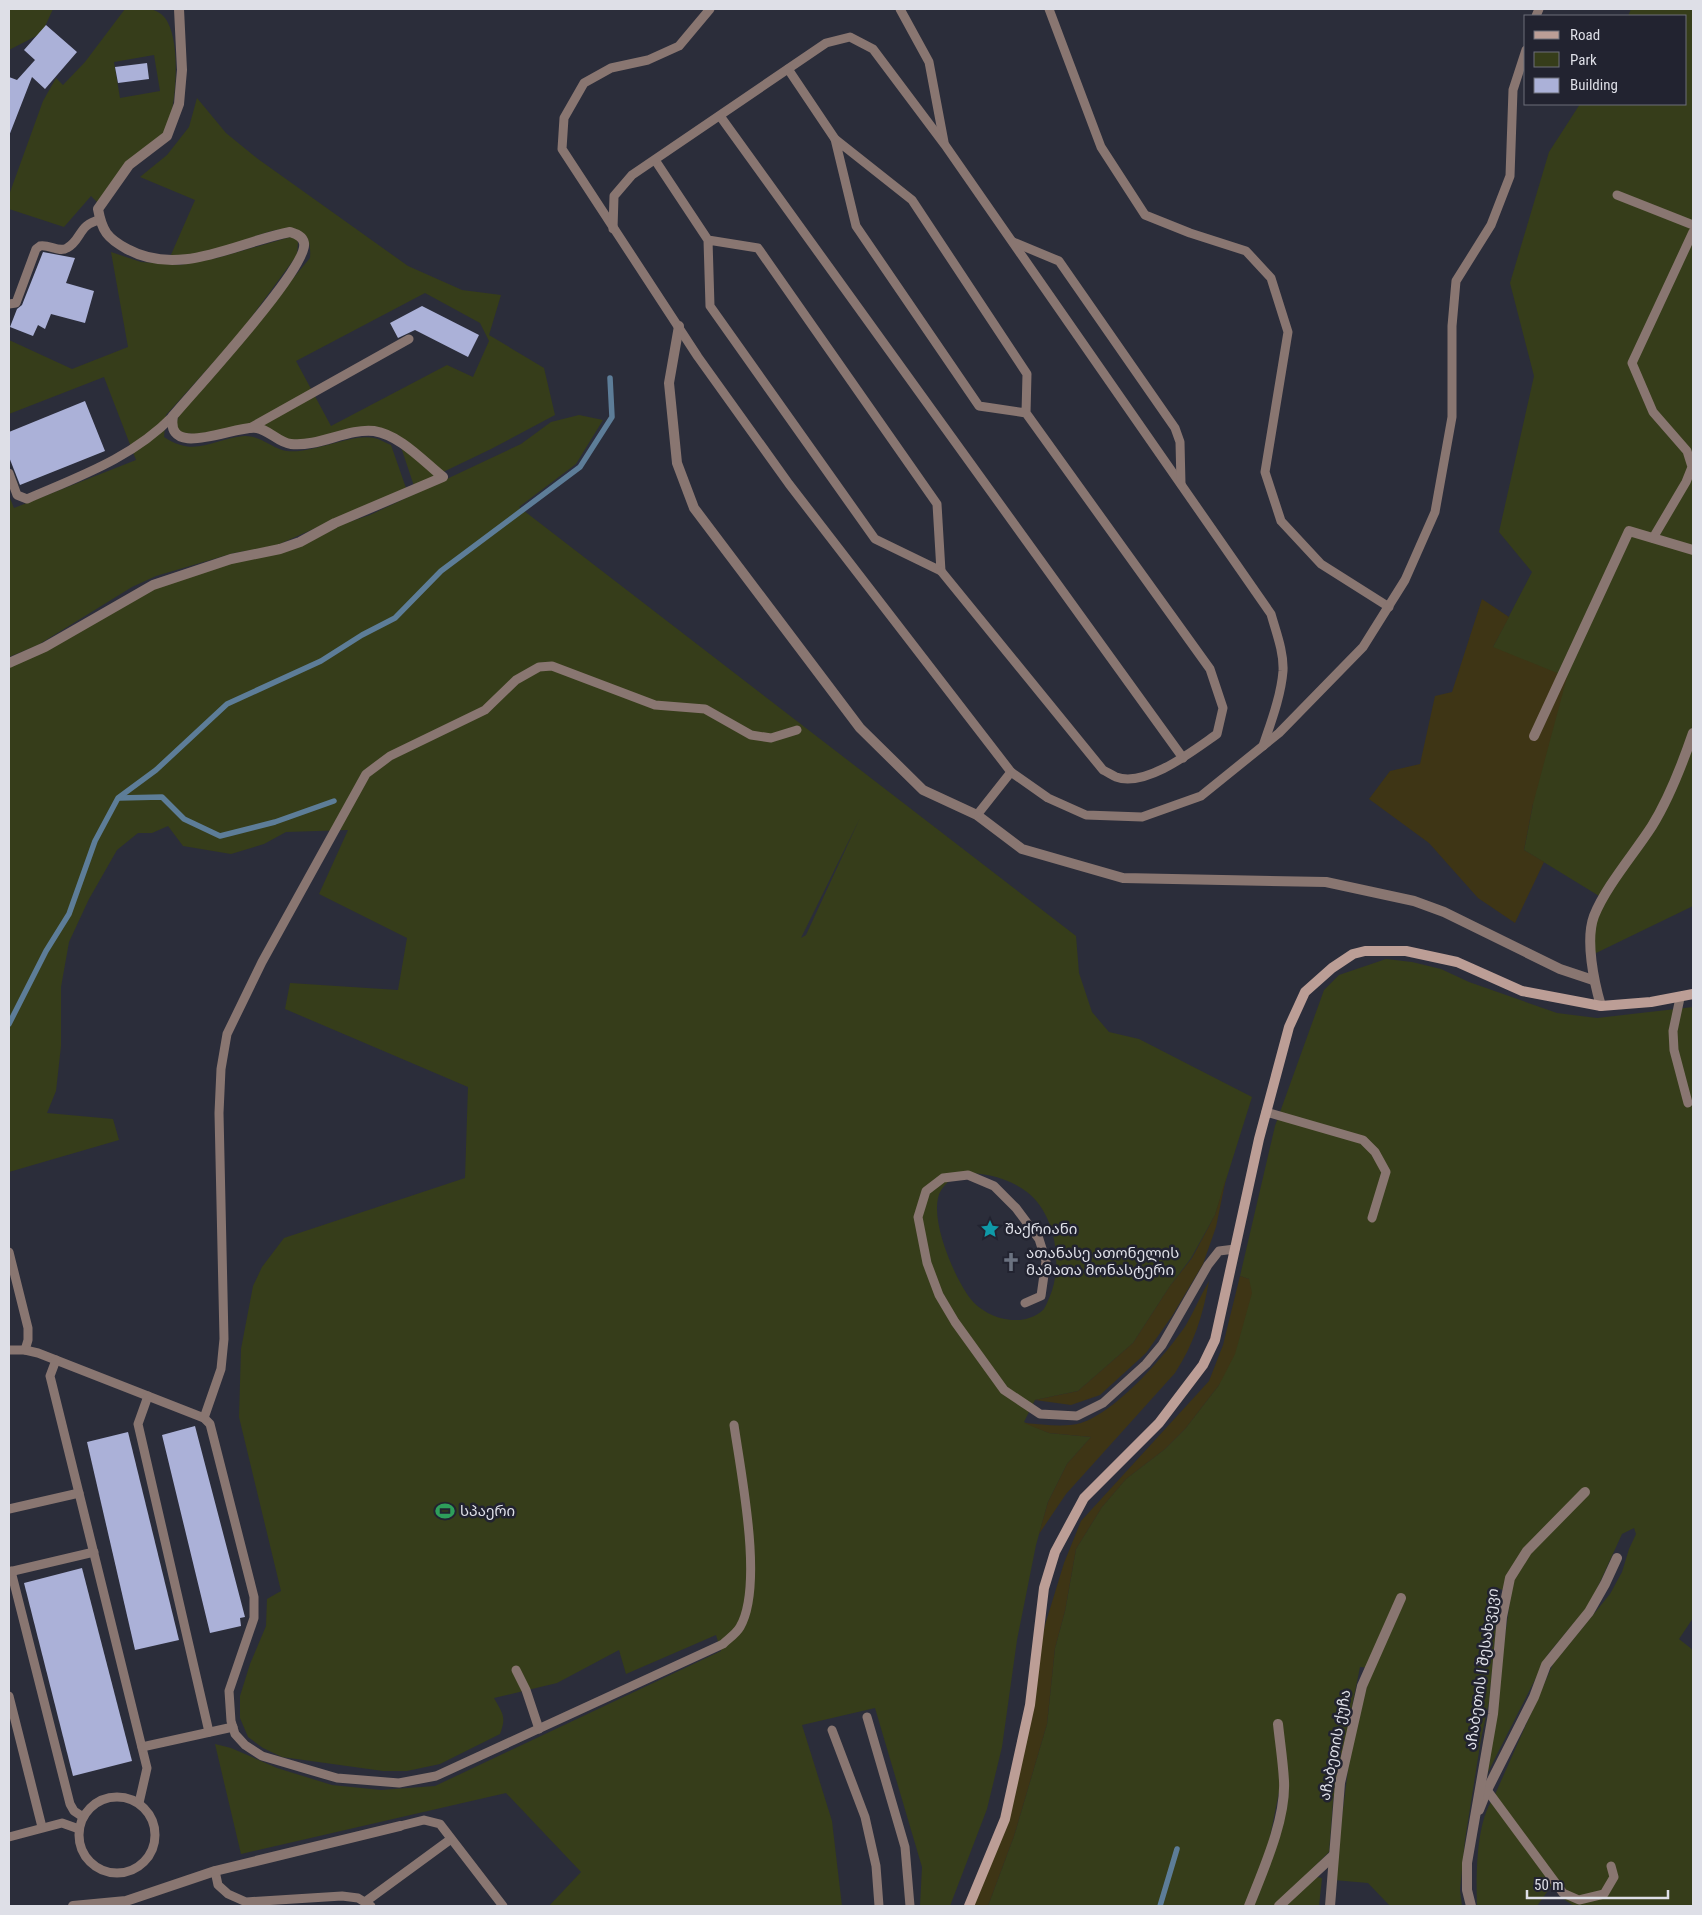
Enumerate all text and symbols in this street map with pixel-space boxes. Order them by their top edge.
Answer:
legend [1524,15,1687,105]
text: Road [1570,26,1600,44]
text: Park [1570,51,1597,69]
text: Building [1570,76,1618,94]
place icon: შაქრიანი [979,1218,1001,1240]
place label: შაქრიანი [1005,1220,1077,1238]
place label: ათანასე ათონელის მამათა მონასტერი [1026,1244,1179,1279]
church icon: ათანასე ათონელის მამათა მონასტერი [1000,1251,1022,1273]
sports icon: სპაერი [434,1500,456,1522]
place label: სპაერი [460,1502,515,1520]
street label: აჩაბეთის I შესახვევი [1462,1587,1502,1751]
street label: აჩაბეთის ქუჩა [1315,1688,1355,1802]
scale bar [1527,1868,1668,1900]
text: 50 m [1534,1876,1564,1894]

